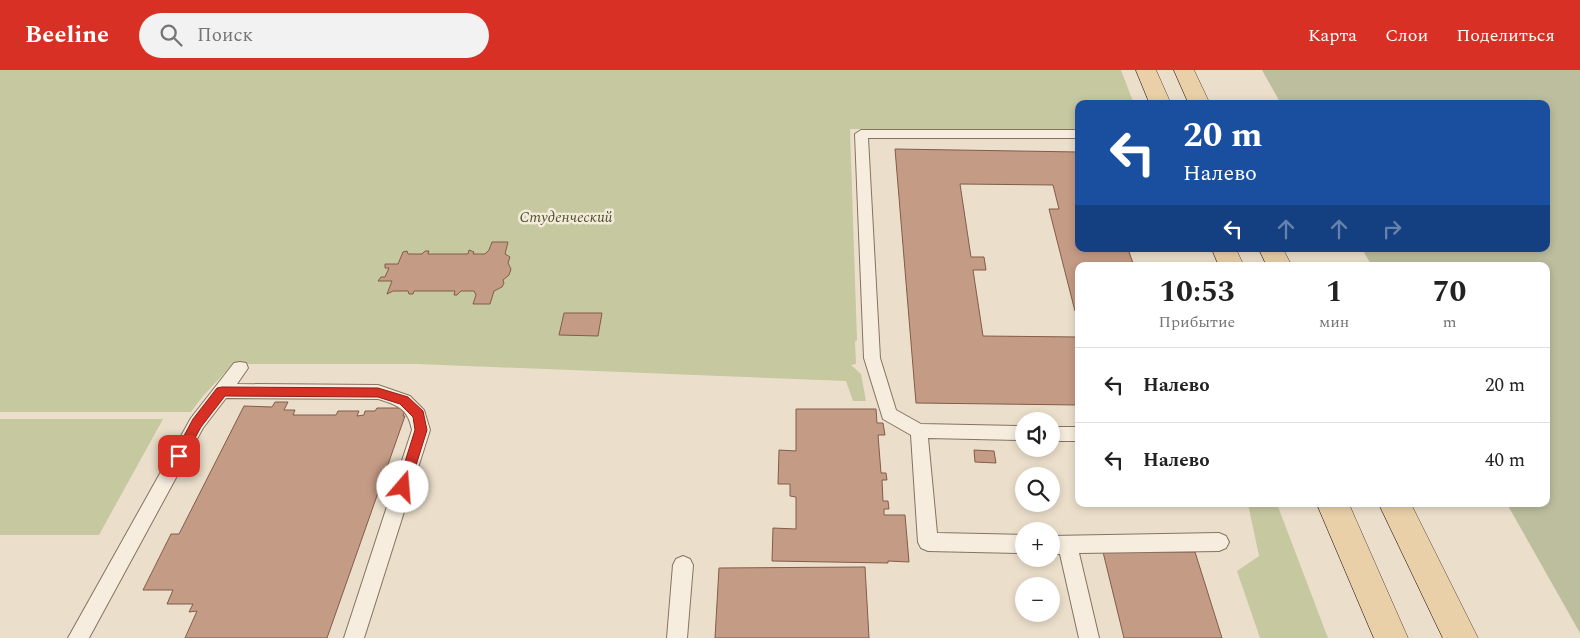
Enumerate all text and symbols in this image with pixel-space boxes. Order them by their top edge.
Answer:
search box [139,13,489,58]
text: Beeline [25,17,109,53]
icon: search [157,21,185,49]
text: Поиск [197,21,253,50]
text: Карта [1308,22,1357,49]
text: Слои [1385,22,1428,49]
text: Поделиться [1456,22,1555,49]
text: 20 m [1183,109,1263,162]
icon: left [1100,120,1165,185]
text: Налево [1183,157,1257,190]
park label: Студенческий [520,206,613,229]
icon: left [1219,215,1247,243]
icon: ahead [1272,215,1300,243]
icon: ahead [1325,215,1353,243]
icon: right [1378,215,1406,243]
text: 10:53 [1159,269,1235,315]
text: 1 [1326,269,1343,315]
text: 70 [1433,269,1466,315]
text: Прибытие [1159,310,1235,334]
text: мин [1319,310,1349,334]
text: m [1443,310,1457,334]
icon: left [1100,371,1128,399]
text: Налево [1143,371,1210,400]
text: 20 m [1485,371,1525,400]
map controls [1015,412,1060,622]
button: sound [1015,412,1060,457]
pin [158,435,200,477]
icon: arrive [165,442,193,470]
icon: left [1100,446,1128,474]
text: Налево [1143,446,1210,475]
text: 40 m [1485,446,1525,475]
position arrow [376,460,428,512]
button: search [1015,467,1060,512]
button: + [1015,522,1060,567]
button: − [1015,577,1060,622]

